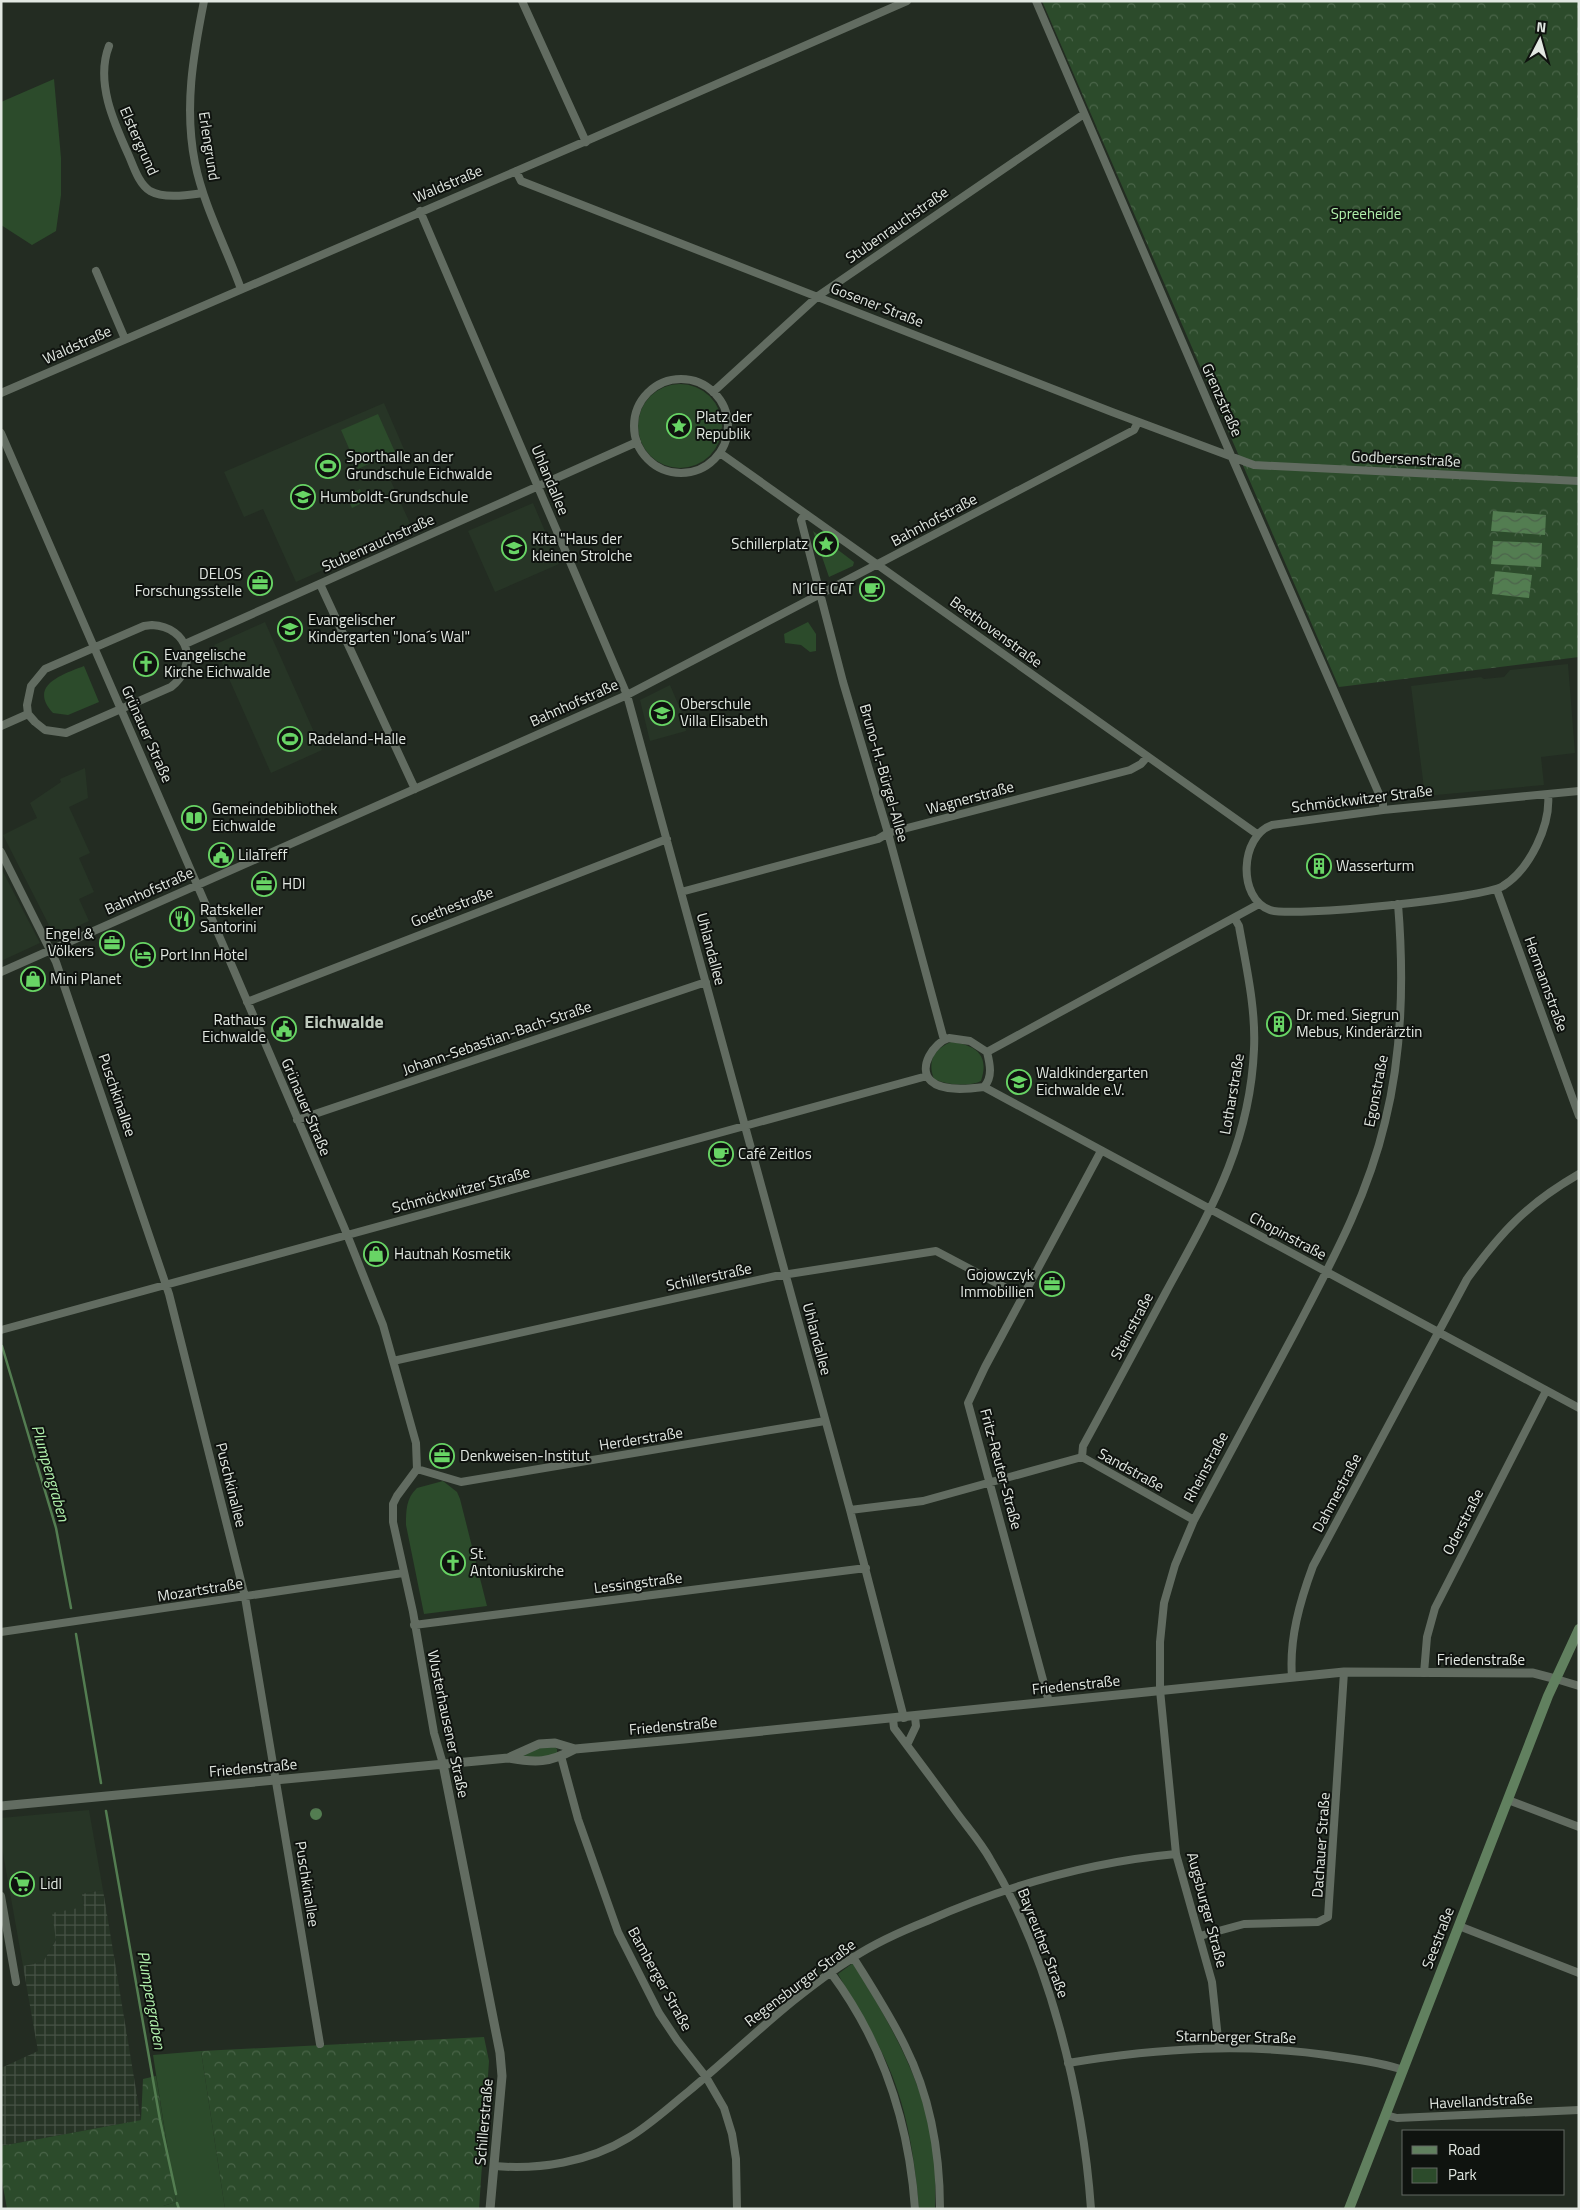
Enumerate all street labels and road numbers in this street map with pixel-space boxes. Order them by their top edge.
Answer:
street label: Elstergrund [114,103,165,179]
street label: Erlengrund [193,110,226,182]
street label: Waldstraße [410,159,486,208]
street label: Stubenrauchstraße [840,180,953,269]
street label: Gosener Straße [827,276,927,333]
street label: Waldstraße [39,319,115,370]
street label: Grenzstraße [1196,360,1249,440]
street label: Uhlandallee [525,441,576,518]
street label: Godbersenstraße [1351,444,1461,473]
street label: Bahnhofstraße [886,487,981,552]
street label: Stubenrauchstraße [318,507,438,578]
street label: Beethovenstraße [945,590,1047,673]
street label: Bahnhofstraße [526,673,622,732]
street label: Grünauer Straße [116,682,179,786]
street label: Bruno-H.-Bürgel-Allee [854,701,915,845]
street label: Wagnerstraße [923,775,1016,820]
street label: Schmöckwitzer Straße [1290,778,1434,819]
street label: Bahnhofstraße [101,861,197,920]
street label: Goethestraße [407,880,496,933]
street label: Uhlandallee [691,910,732,988]
street label: Hermannstraße [1519,933,1574,1035]
street label: Johann-Sebastian-Bach-Straße [399,994,594,1081]
street label: Puschkinallee [93,1050,142,1140]
street label: Lotharstraße [1213,1051,1250,1136]
street label: Egonstraße [1357,1053,1394,1129]
street label: Grünauer Straße [276,1054,337,1159]
street label: Schmöckwitzer Straße [389,1160,532,1219]
street label: Chopinstraße [1246,1206,1331,1266]
street label: Schillerstraße [664,1256,754,1297]
street label: Steinstraße [1104,1288,1159,1364]
street label: Uhlandallee [797,1300,838,1378]
street label: Fritz-Reuter-Straße [974,1406,1029,1532]
street label: Herderstraße [597,1421,684,1456]
street label: Rheinstraße [1177,1427,1234,1506]
street label: Puschkinallee [210,1440,253,1530]
street label: Sandstraße [1094,1442,1169,1497]
street label: Dahmestraße [1306,1449,1367,1536]
street label: Oderstraße [1436,1485,1489,1559]
street label: Lessingstraße [592,1566,683,1599]
street label: Mozartstraße [155,1571,244,1608]
street label: Wusterhausener Straße [422,1648,475,1800]
street label: Friedenstraße [1437,1648,1525,1671]
street label: Friedenstraße [1031,1668,1121,1701]
street label: Friedenstraße [628,1710,718,1741]
street label: Friedenstraße [208,1752,298,1783]
street label: Dachauer Straße [1305,1792,1336,1898]
street label: Puschkinallee [289,1839,326,1928]
street label: Augsburger Straße [1181,1850,1234,1970]
street label: Bayreuther Straße [1012,1885,1075,2001]
street label: Seestraße [1415,1904,1460,1972]
street label: Bamberger Straße [622,1923,699,2035]
street label: Regensburger Straße [739,1933,860,2032]
street label: Starnberger Straße [1176,2024,1296,2049]
street label: Schillerstraße [468,2078,499,2166]
street label: Havellandstraße [1429,2086,1533,2115]

